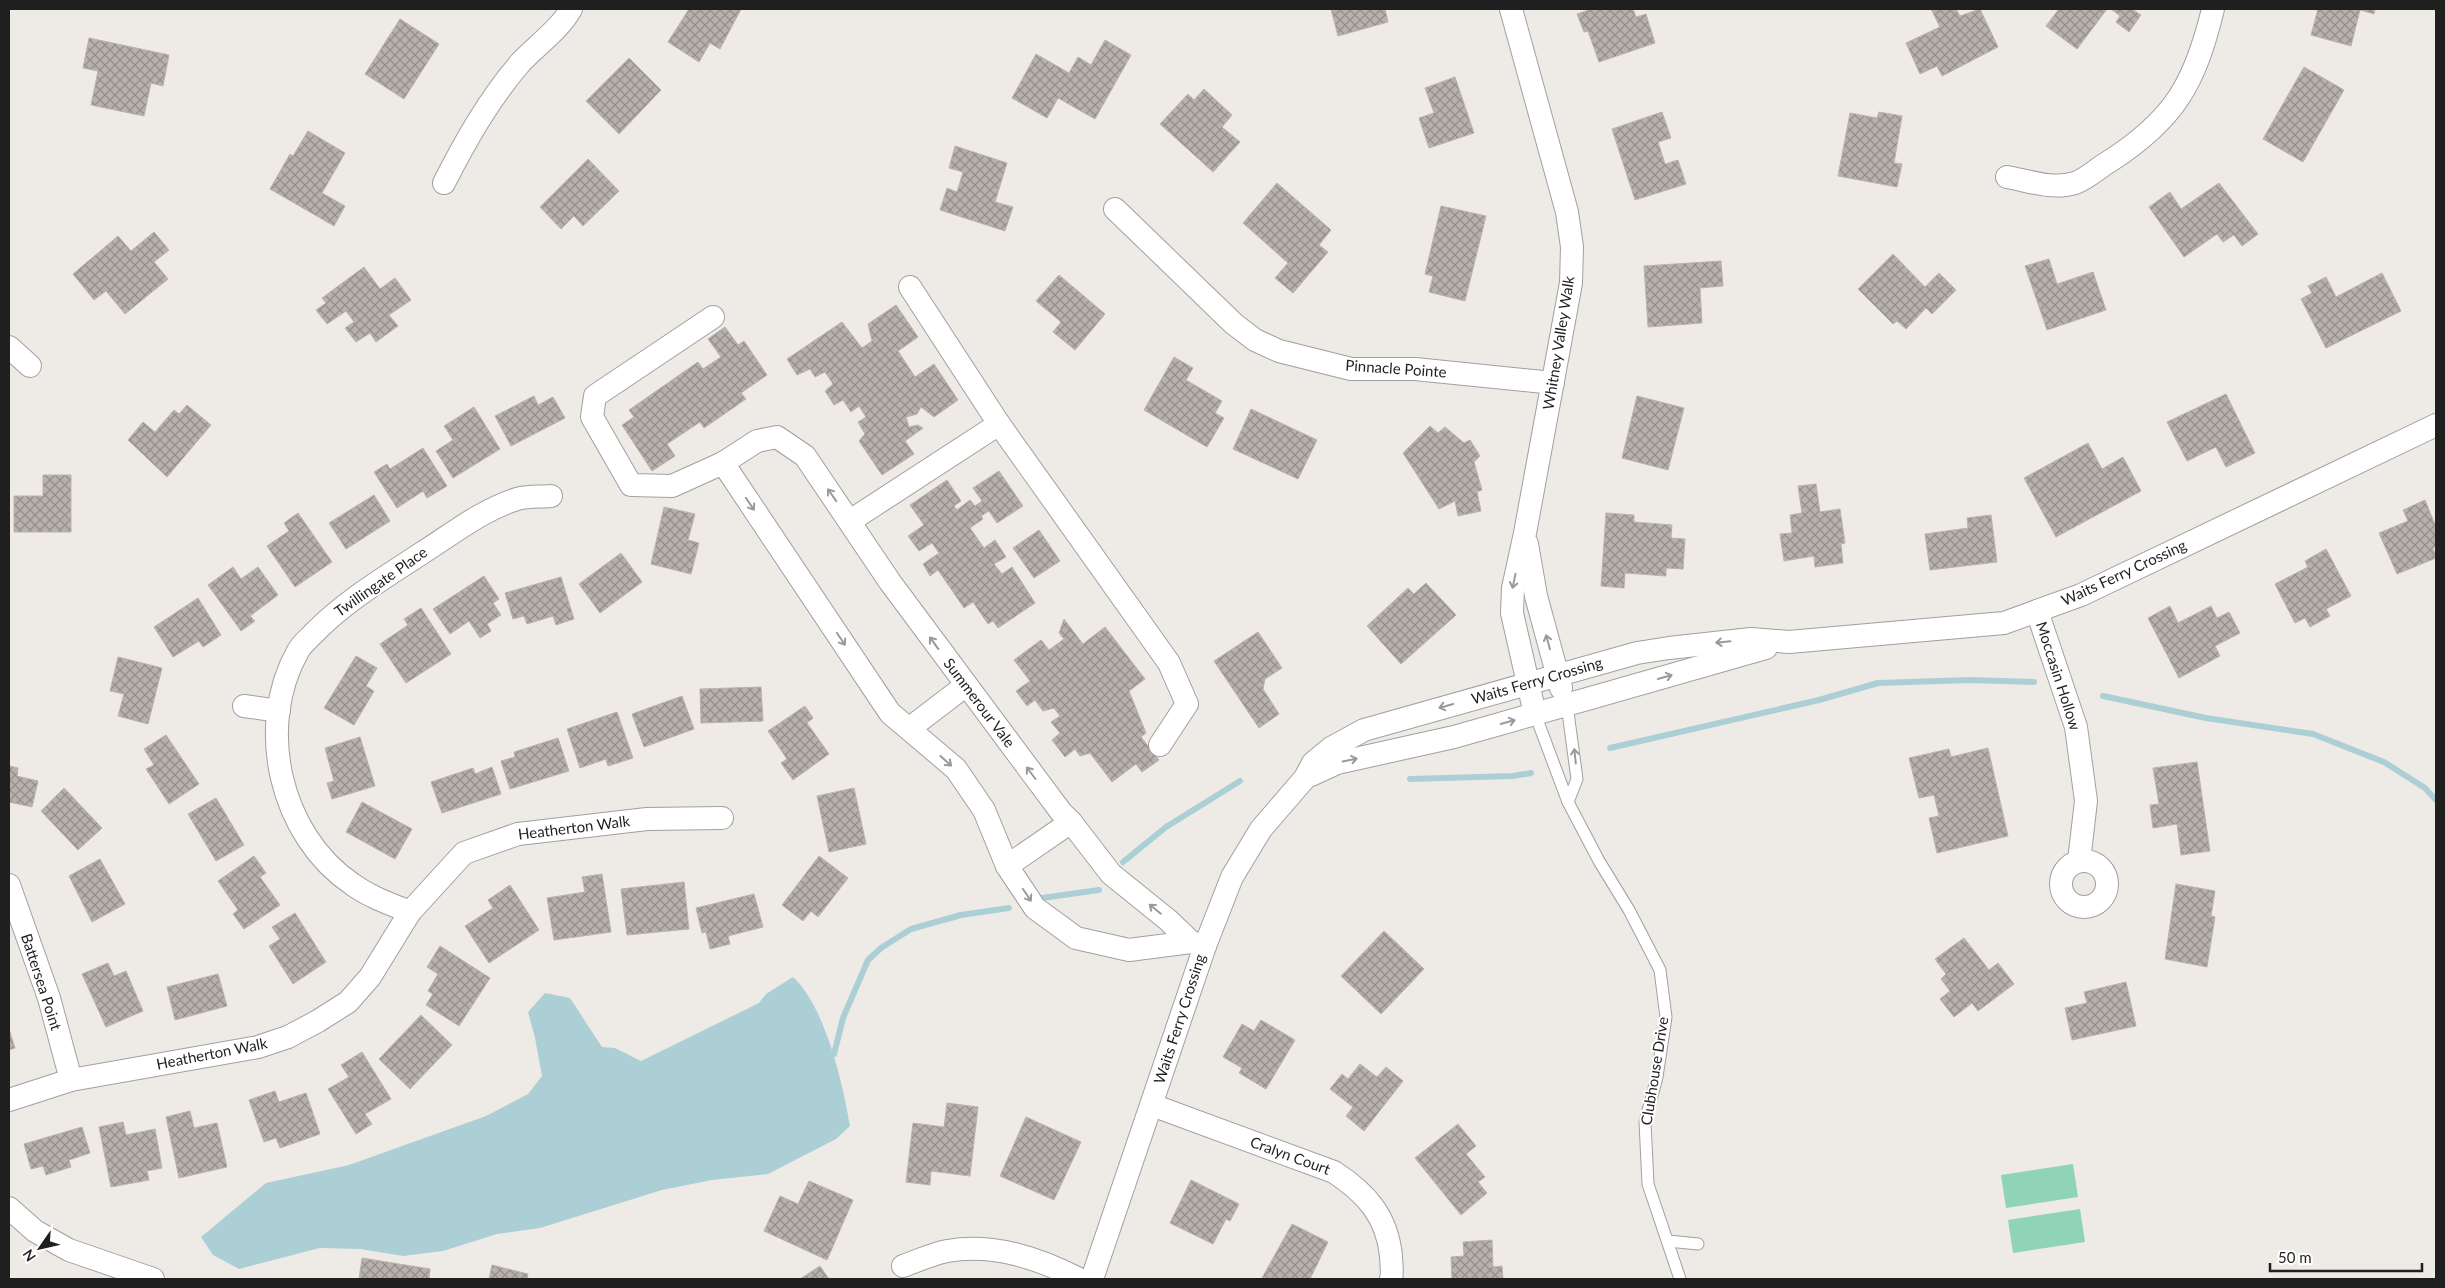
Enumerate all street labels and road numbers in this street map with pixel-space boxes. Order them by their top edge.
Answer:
street label: Whitney Valley Walk [1539,274,1578,411]
street label: Pinnacle Pointe [1345,355,1447,381]
street label: Waits Ferry Crossing [2058,535,2189,609]
street label: Twillingate Place [331,542,430,620]
street label: Moccasin Hollow [2033,619,2085,732]
street label: Waits Ferry Crossing [1469,653,1605,707]
street label: Summerour Vale [940,654,1019,751]
street label: Heatherton Walk [517,811,631,843]
street label: Battersea Point [18,931,66,1033]
street label: Waits Ferry Crossing [1150,951,1209,1086]
street label: Clubhouse Drive [1637,1015,1671,1126]
street label: Heatherton Walk [155,1033,269,1073]
street label: Cralyn Court [1248,1132,1333,1178]

